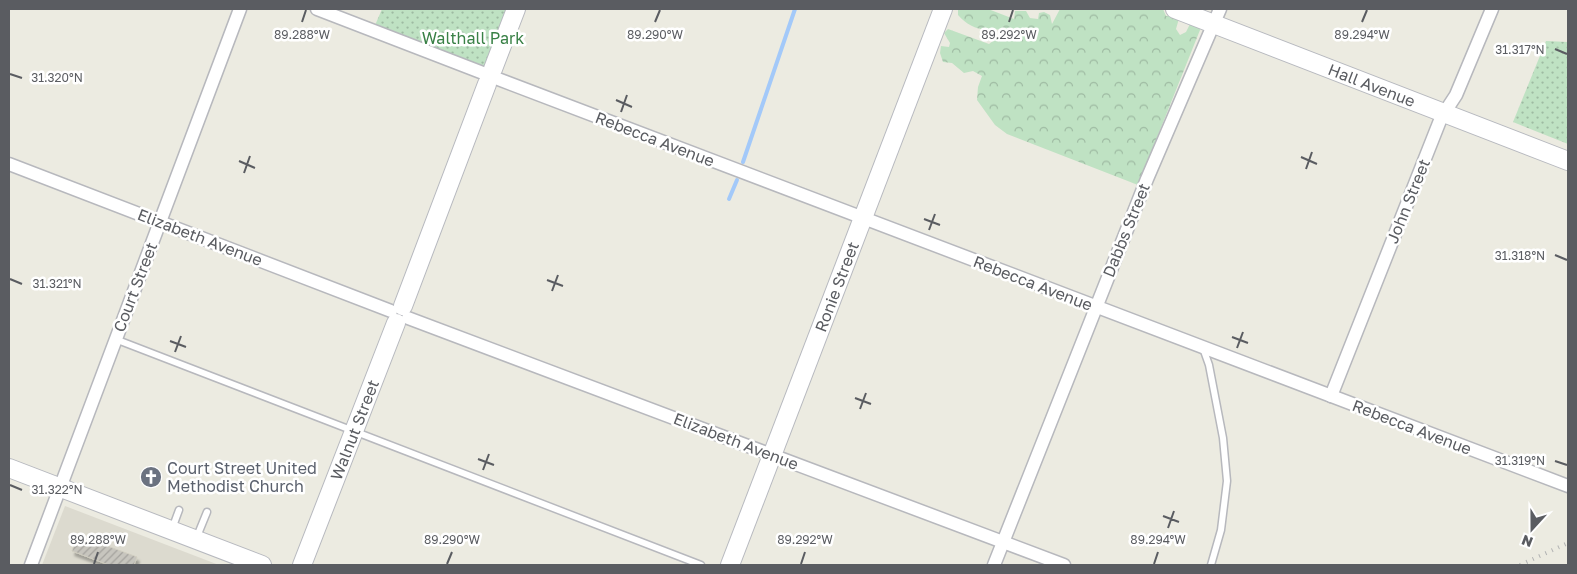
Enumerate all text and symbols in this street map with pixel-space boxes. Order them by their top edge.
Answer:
text: 89.288°W [274,27,330,42]
text: 89.290°W [627,27,683,42]
text: 89.292°W [981,27,1037,42]
text: 89.294°W [1334,27,1390,42]
park label: Walthall Park [422,28,524,48]
text: 31.317°N [1495,42,1545,57]
street label: Hall Avenue [1325,59,1418,111]
text: 31.320°N [31,70,83,85]
street label: Rebecca Avenue [593,107,717,171]
street label: John Street [1382,156,1434,246]
street label: Dabbs Street [1098,180,1154,280]
street label: Elizabeth Avenue [135,204,265,270]
street label: Court Street [109,239,161,335]
street label: Ronie Street [810,239,863,335]
text: 31.318°N [1495,248,1545,263]
street label: Rebecca Avenue [971,251,1095,315]
text: 31.321°N [32,276,82,291]
street label: Walnut Street [326,377,383,483]
street label: Rebecca Avenue [1350,395,1474,459]
street label: Elizabeth Avenue [671,408,801,474]
text: 31.319°N [1495,453,1545,468]
place label: Court Street United Methodist Church [167,458,317,496]
church icon: Court Street United Methodist Church [139,465,163,489]
text: 31.322°N [31,482,83,497]
north arrow [1507,504,1557,554]
text: 89.288°W [70,532,126,547]
text: 89.290°W [424,532,480,547]
text: 89.292°W [777,532,833,547]
text: 89.294°W [1130,532,1186,547]
text: N [1519,532,1535,551]

